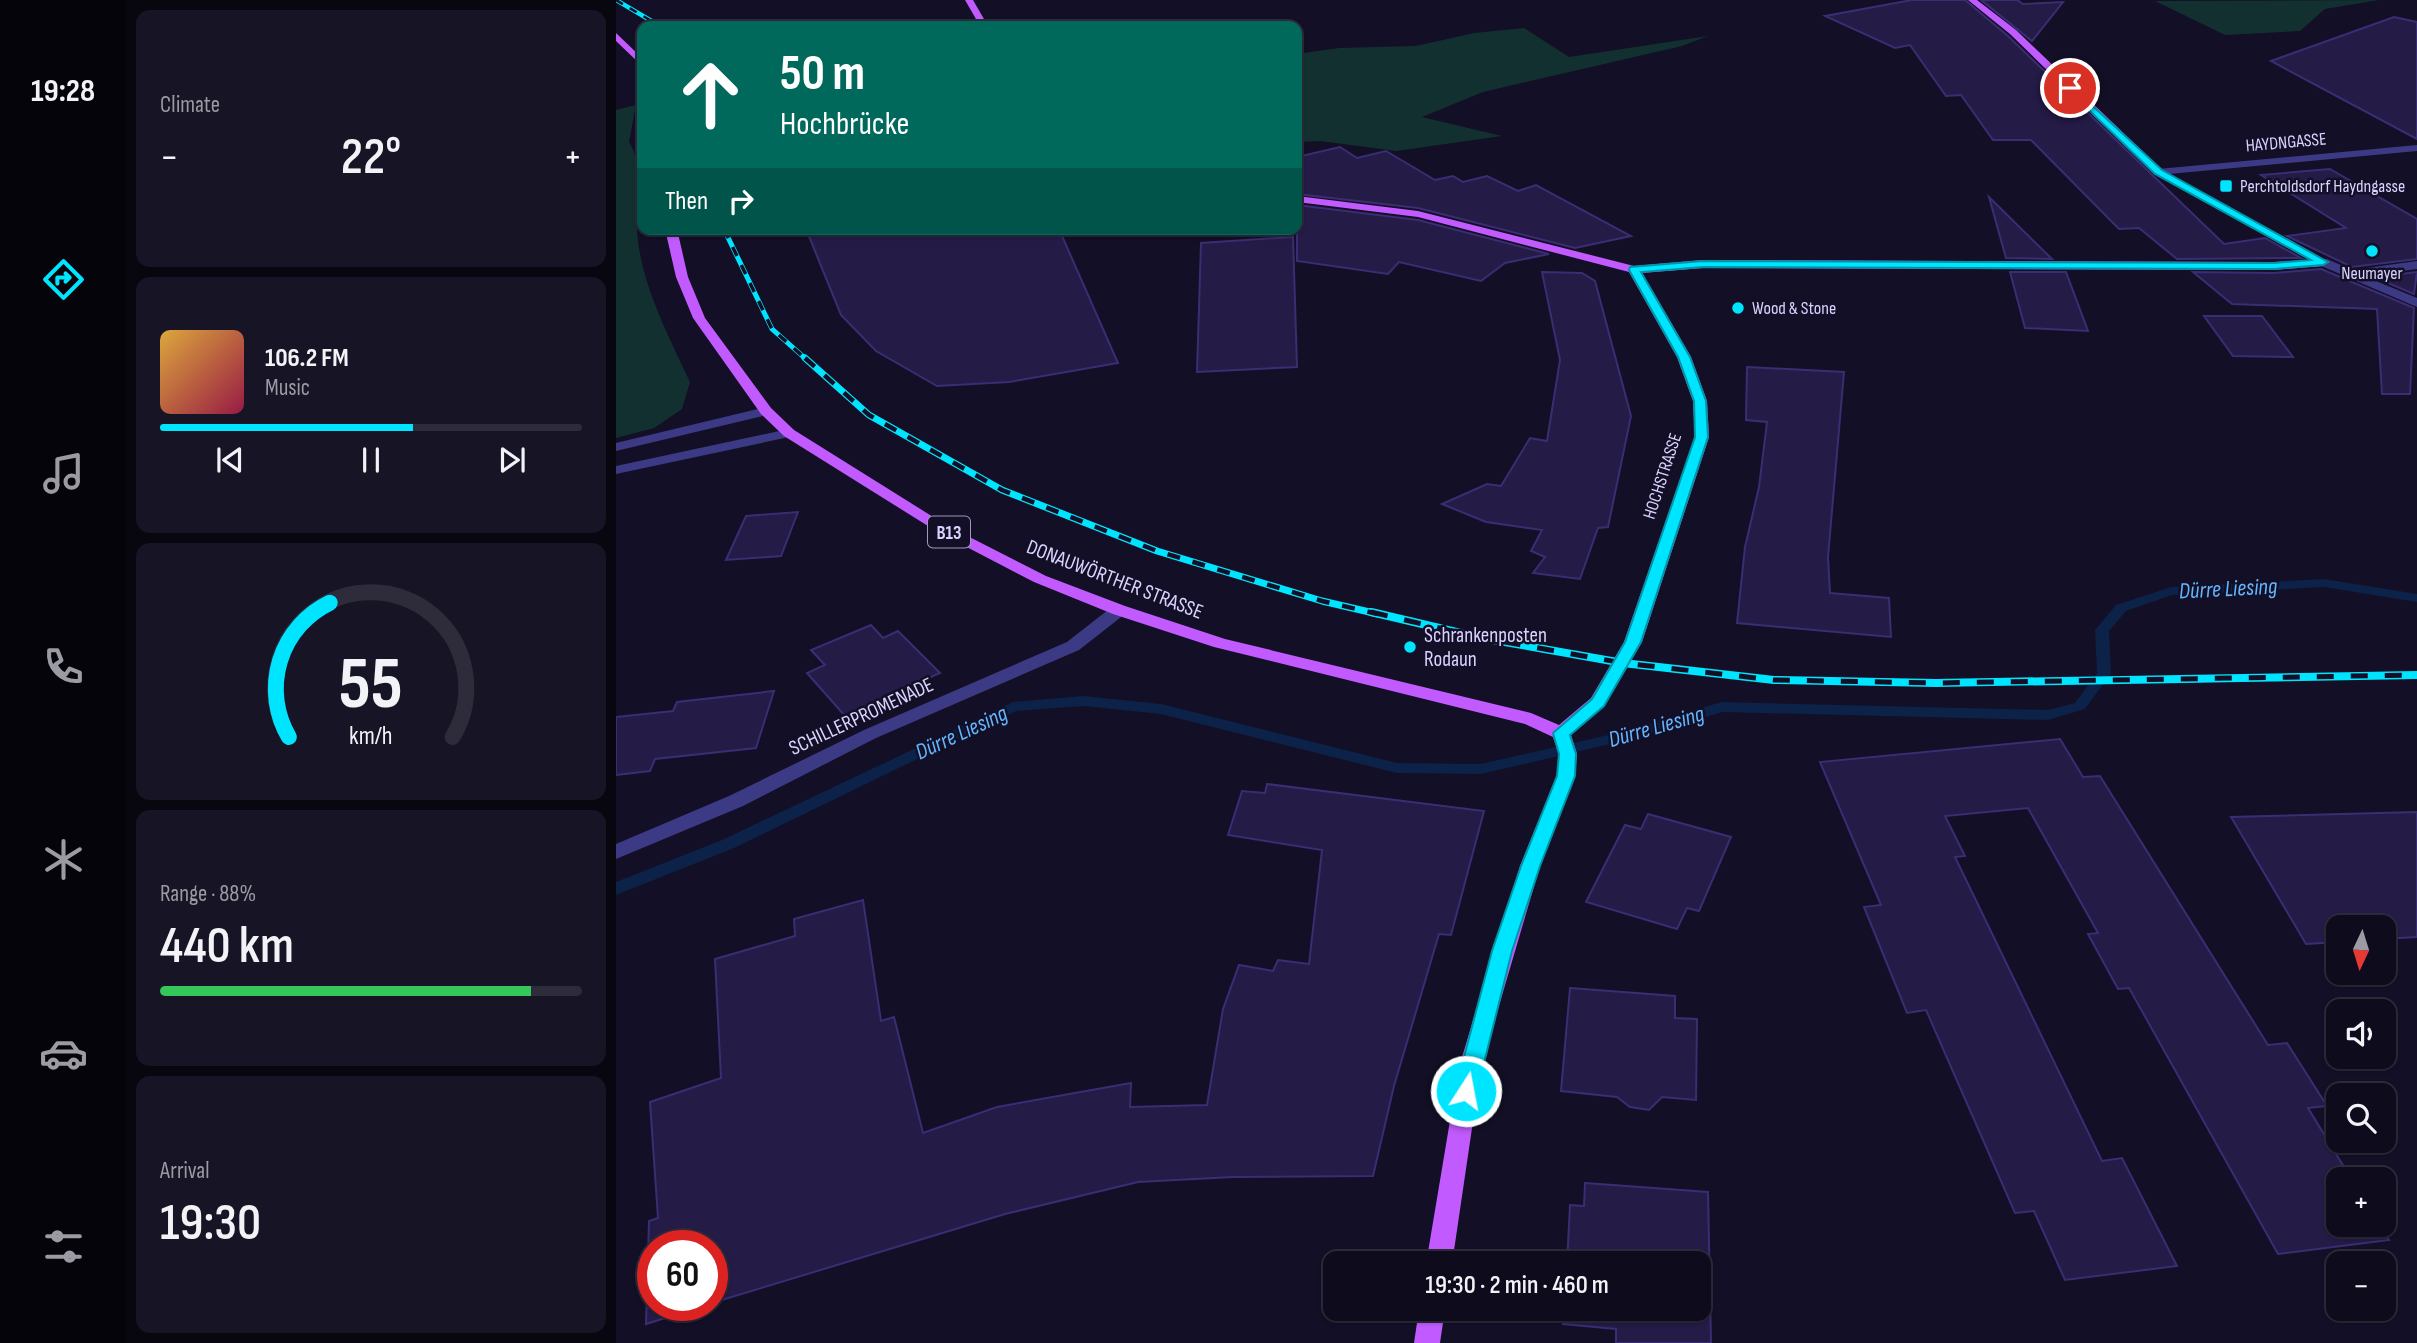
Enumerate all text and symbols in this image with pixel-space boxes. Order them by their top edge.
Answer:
text: 50 m [780,45,865,104]
icon: ahead [665,49,756,140]
pin [2040,58,2100,118]
icon: arrive [2051,69,2089,107]
text: 19:28 [31,72,95,111]
text: Climate [160,91,220,119]
text: Hochbrücke [780,105,909,144]
text: 22° [341,126,401,189]
street label: HAYDNGASSE [2245,129,2327,156]
text: − [160,135,179,180]
text: + [563,135,582,180]
place label: Perchtoldsdorf Haydngasse [2240,176,2405,197]
marker: Perchtoldsdorf Haydngasse [2218,178,2234,194]
icon: right [722,182,760,220]
text: Then [665,186,708,217]
marker: Neumayer [2364,243,2380,259]
icon: directions [39,255,88,304]
place label: Neumayer [2341,263,2403,284]
place label: Wood & Stone [1752,298,1836,319]
marker: Wood & Stone [1730,300,1746,316]
text: 106.2 FM [265,343,349,374]
text: Music [265,374,310,402]
street label: HOCHSTRASSE [1639,430,1686,522]
icon: previous [211,441,249,479]
icon: pause [352,441,390,479]
icon: next [493,441,531,479]
icon: music [39,449,88,498]
road number: B13 [928,516,970,548]
street label: DONAUWÖRTHER STRASSE [1023,534,1207,625]
water label: Dürre Liesing [2178,572,2279,606]
place label: Schrankenposten Rodaun [1424,623,1547,672]
marker: Schrankenposten Rodaun [1402,639,1418,655]
icon: phone [39,642,88,691]
text: 55 [339,642,403,730]
street label: SCHILLERPROMENADE [785,672,937,761]
water label: Dürre Liesing [911,699,1013,766]
water label: Dürre Liesing [1605,700,1708,754]
text: km/h [349,721,393,752]
icon: climate [39,835,88,884]
text: Range · 88% [160,880,256,908]
text: 440 km [160,915,294,978]
north arrow [2326,915,2396,985]
map controls [2326,915,2396,1321]
button: sound [2326,999,2396,1069]
icon: car [39,1029,88,1078]
position arrow [1429,1054,1503,1128]
button: search [2326,1083,2396,1153]
text: Arrival [160,1157,209,1185]
button: + [2326,1167,2396,1237]
text: 19:30 [160,1192,261,1255]
icon: filters [39,1222,88,1271]
speed limit sign: 60 [637,1230,728,1321]
button: − [2326,1251,2396,1321]
text: 19:30 · 2 min · 460 m [1425,1270,1609,1301]

